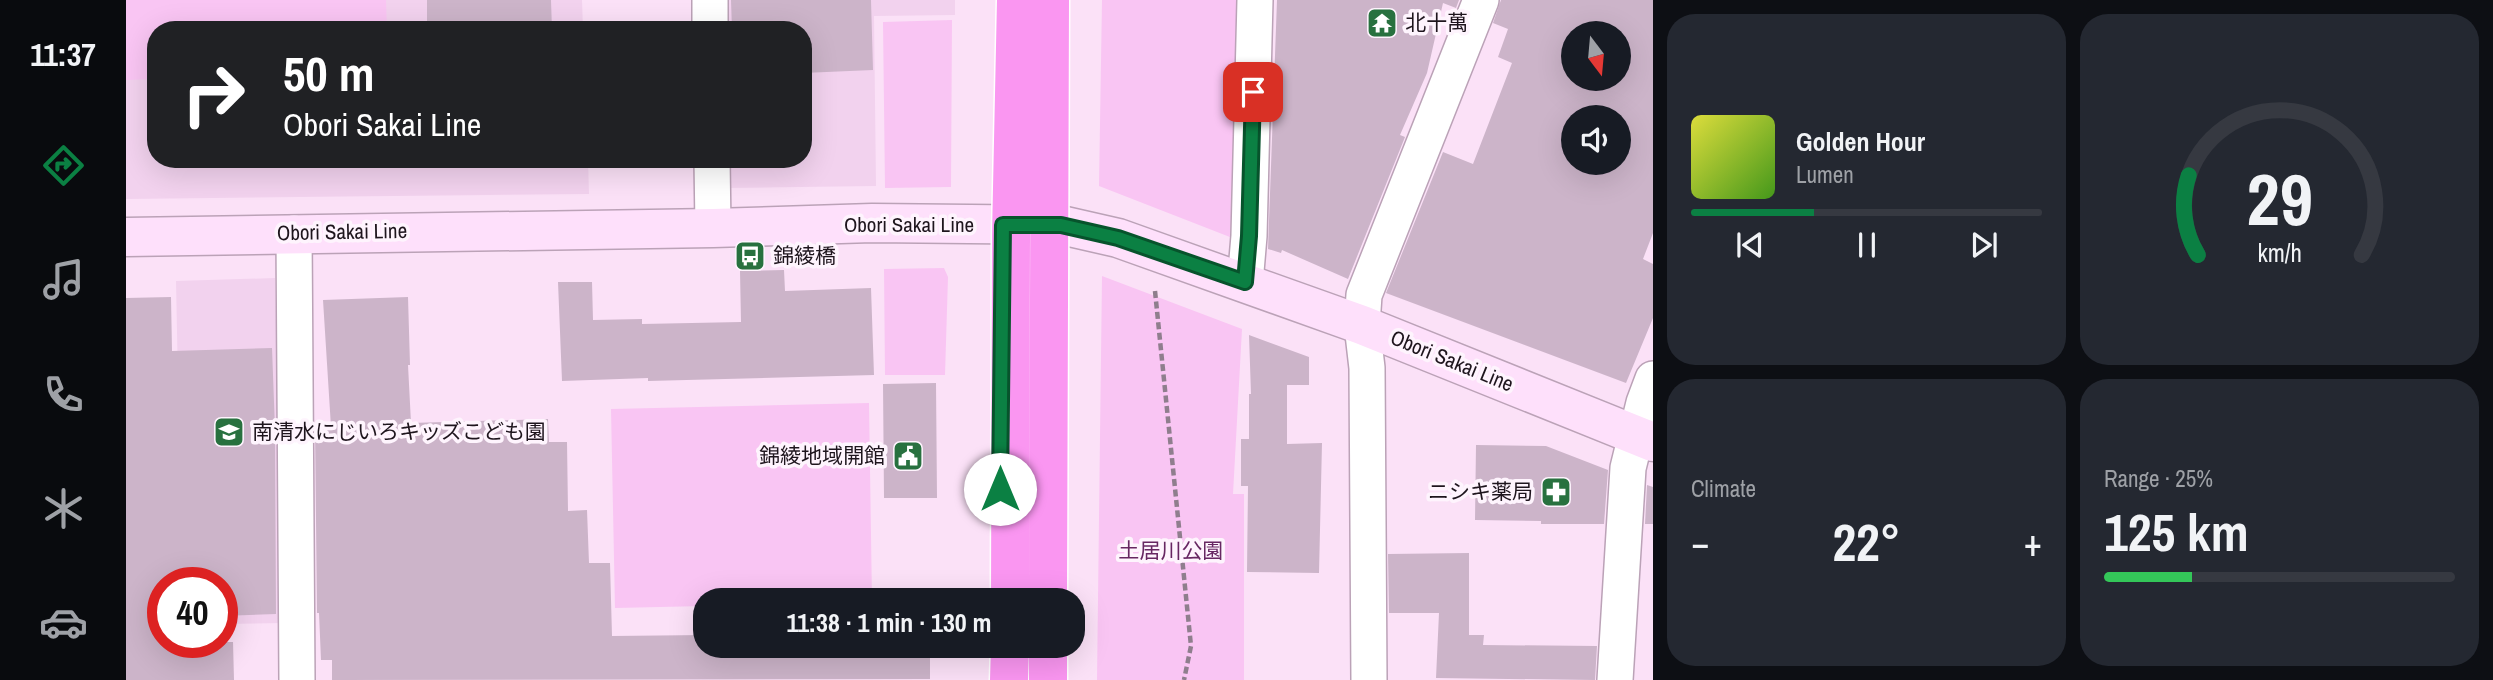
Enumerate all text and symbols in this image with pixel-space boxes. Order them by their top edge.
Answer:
temple icon: 北十萬 [1365,6,1399,40]
place label: 北十萬 [1405,8,1468,37]
north arrow [1561,21,1631,91]
map controls [1561,21,1631,175]
text: 11:37 [30,33,96,76]
text: 50 m [283,40,375,106]
icon: right [168,49,259,140]
pin [1223,62,1283,122]
icon: arrive [1234,73,1272,111]
text: Obori Sakai Line [283,103,481,146]
button: sound [1561,105,1631,175]
text: Golden Hour [1796,124,1925,159]
icon: directions [39,141,88,190]
text: 29 [2246,151,2313,249]
text: Lumen [1796,159,1854,190]
street label: Obori Sakai Line [844,210,974,239]
street label: Obori Sakai Line [277,216,407,247]
icon: previous [1731,226,1769,264]
icon: pause [1848,226,1886,264]
icon: next [1965,226,2003,264]
text: km/h [2257,236,2302,270]
bus stop icon: 錦綾橋 [733,239,767,273]
place label: 錦綾橋 [773,241,836,270]
icon: music [39,255,88,304]
street label: Obori Sakai Line [1386,323,1518,398]
icon: phone [39,370,88,419]
school or university icon: 南清水にじいろキッズこども園 [212,415,246,449]
place label: 南清水にじいろキッズこども園 [252,417,546,446]
public building icon: 錦綾地域開館 [891,439,925,473]
place label: 錦綾地域開館 [759,441,885,470]
position arrow [963,452,1037,526]
text: Range · 25% [2104,463,2213,494]
text: Climate [1691,473,1756,504]
pharmacy icon: ニシキ薬局 [1539,475,1573,509]
place label: ニシキ薬局 [1428,477,1533,506]
icon: climate [39,484,88,533]
text: 125 km [2104,497,2249,567]
text: 22° [1832,507,1901,577]
text: − [1691,517,1709,568]
text: + [2024,517,2042,568]
park label: 土居川公園 [1119,536,1224,565]
speed limit sign: 40 [147,567,238,658]
icon: car [39,598,88,647]
text: 11:38 · 1 min · 130 m [786,605,992,640]

